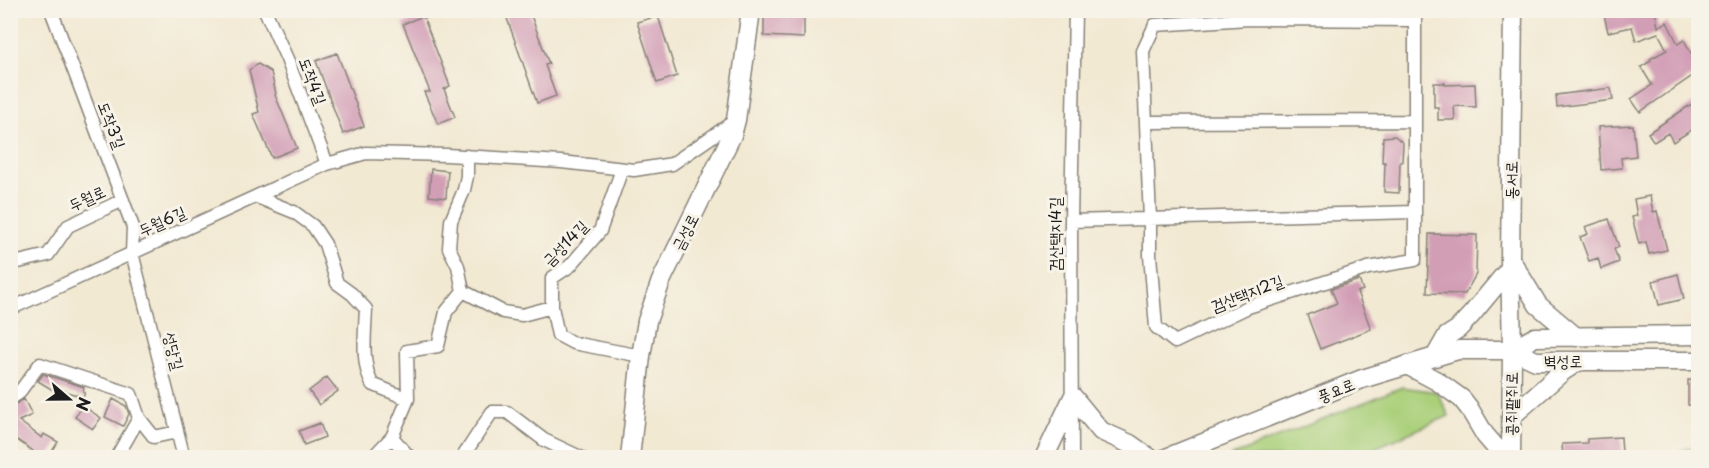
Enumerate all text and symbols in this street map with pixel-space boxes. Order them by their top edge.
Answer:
street label: 도작4길 [294,53,334,108]
street label: 도작3길 [93,97,133,152]
street label: 동서로 [1498,160,1522,200]
street label: 두월로 [64,178,109,216]
street label: 검산택지4길 [1042,196,1066,271]
street label: 두월6길 [134,199,189,241]
street label: 금성로 [665,209,704,254]
street label: 금성14길 [536,214,593,271]
street label: 검산택지2길 [1207,267,1286,317]
street label: 성당길 [159,329,191,373]
street label: 벽성로 [1544,348,1582,372]
north arrow [39,369,99,429]
street label: 풍요로 [1313,371,1358,407]
street label: 콩쥐팥쥐로 [1497,372,1523,436]
text: N [71,394,97,415]

